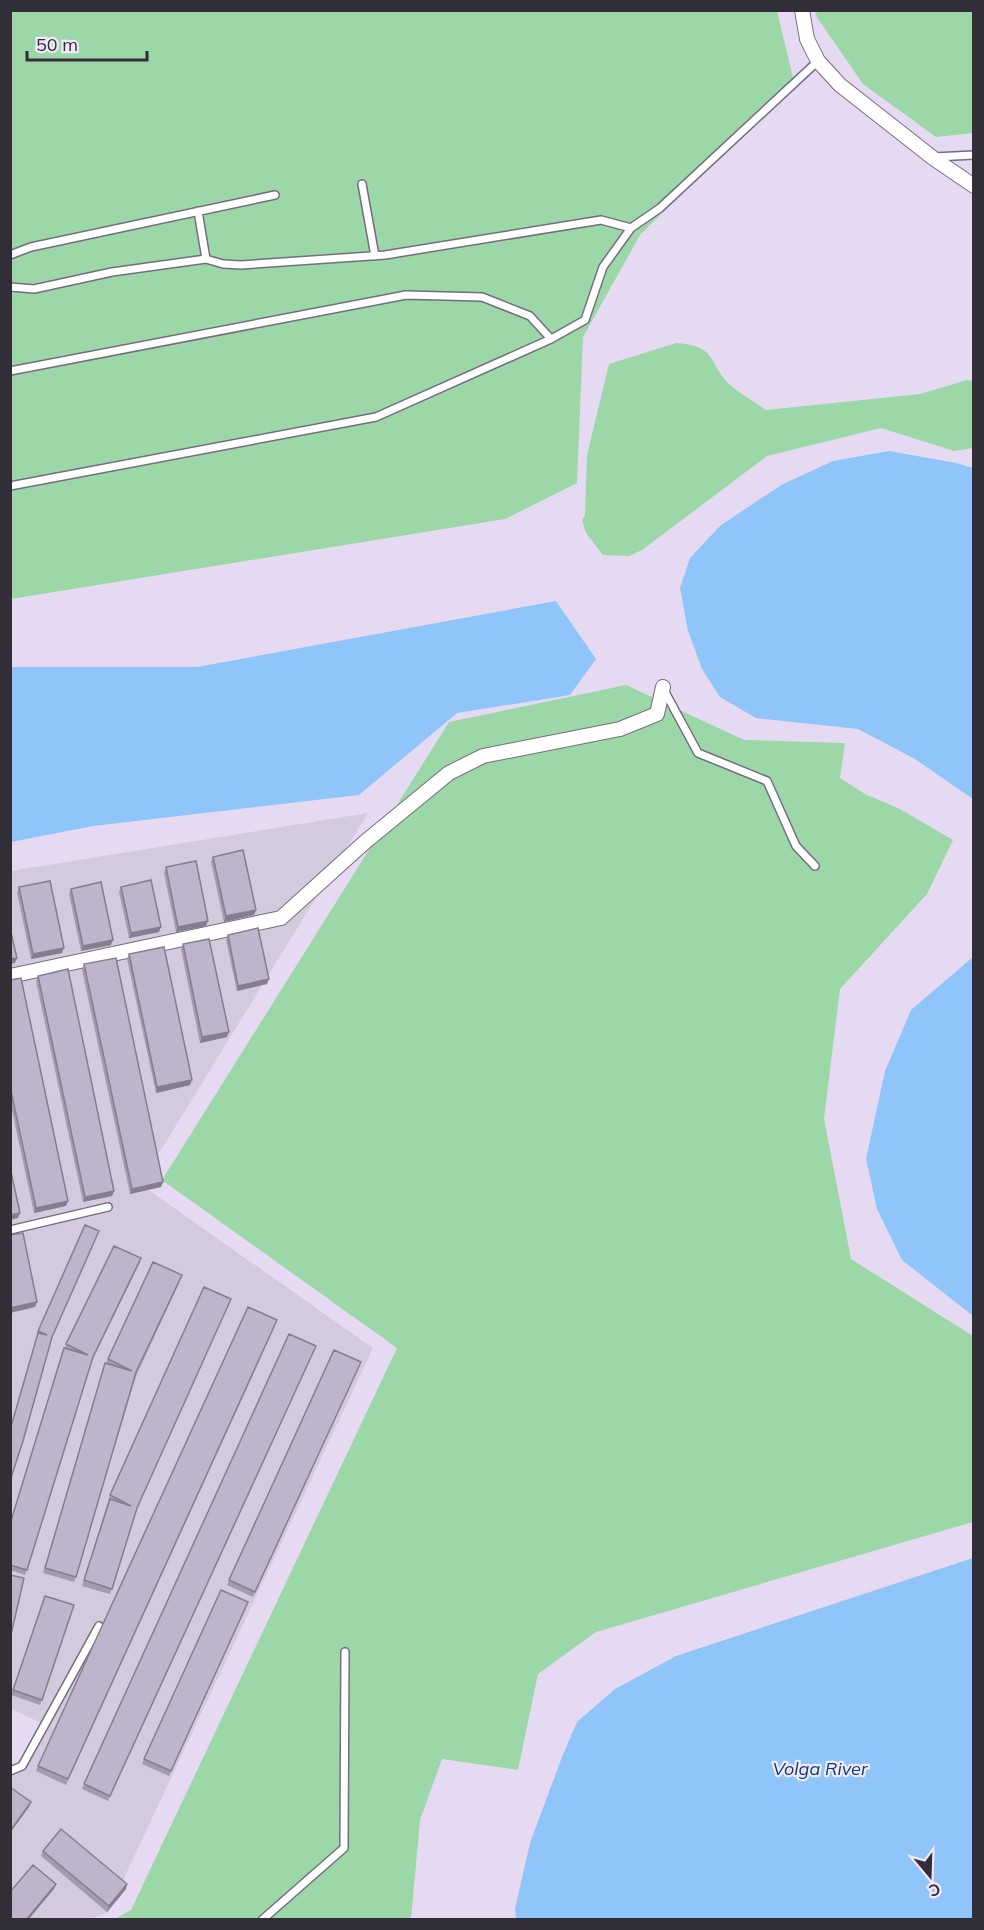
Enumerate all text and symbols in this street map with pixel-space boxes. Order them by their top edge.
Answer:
scale bar [27,24,147,62]
text: 50 m [36,33,78,56]
water label: Volga River [773,1757,869,1780]
north arrow [900,1846,960,1906]
text: С [926,1879,943,1901]

